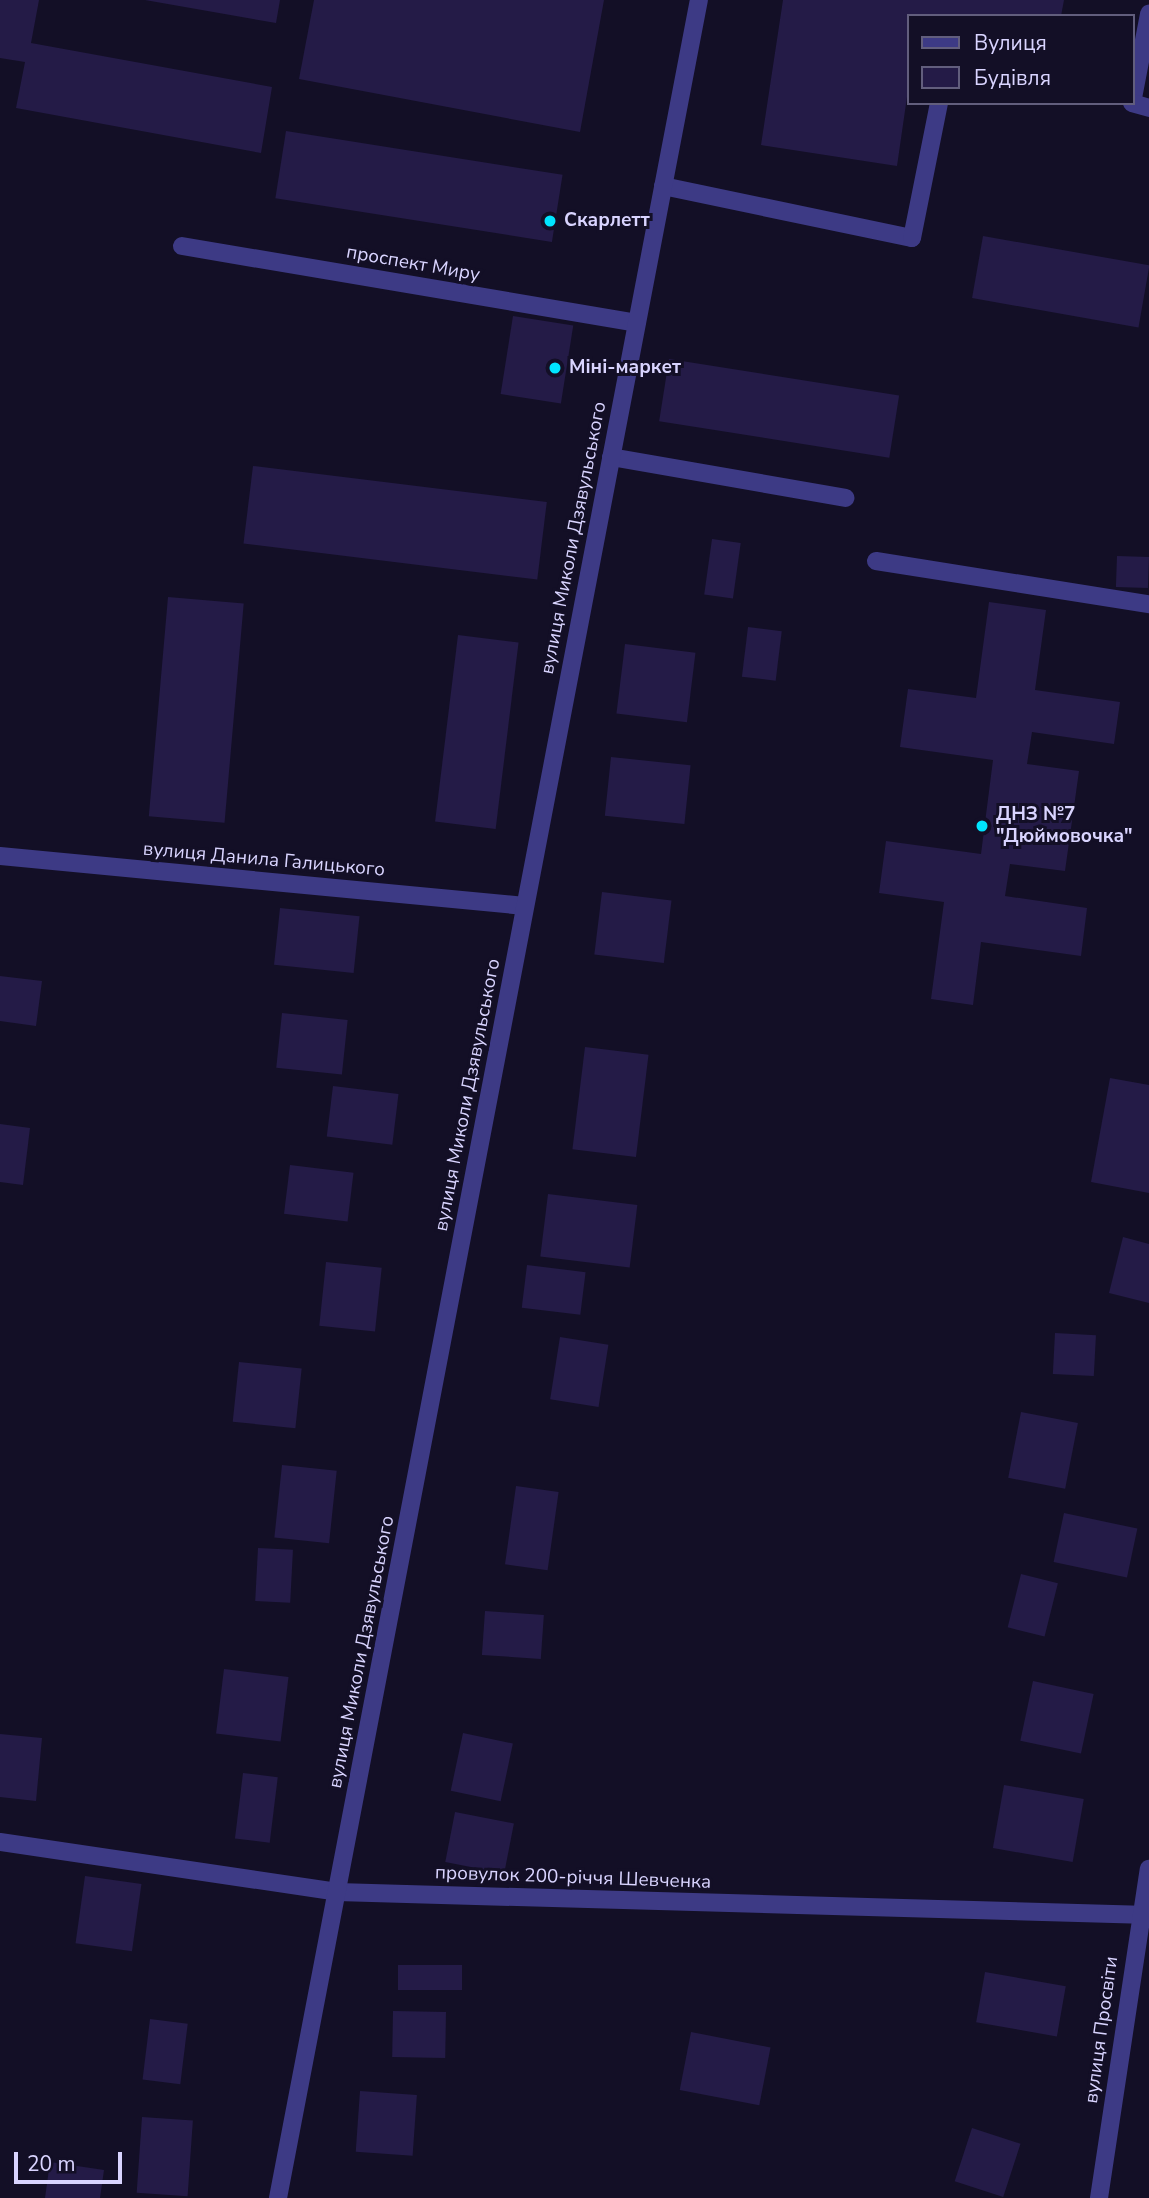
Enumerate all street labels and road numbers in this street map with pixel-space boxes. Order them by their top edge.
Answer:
street label: проспект Миру [344,241,482,287]
street label: вулиця Миколи Дзявульського [536,400,612,676]
street label: вулиця Данила Галицького [142,838,386,882]
street label: вулиця Миколи Дзявульського [430,957,506,1233]
street label: вулиця Миколи Дзявульського [324,1514,400,1790]
street label: провулок 200-річчя Шевченка [434,1862,712,1894]
street label: вулиця Просвіти [1080,1955,1124,2105]

